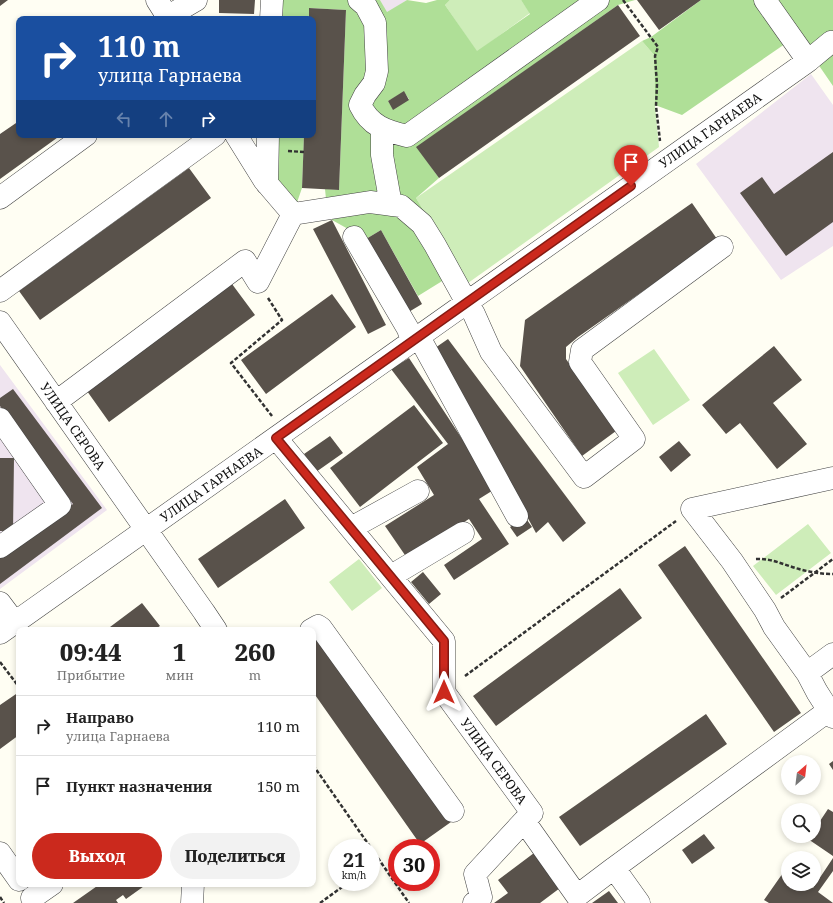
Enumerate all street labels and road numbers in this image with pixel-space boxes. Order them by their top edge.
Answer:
street label: УЛИЦА ГАРНАЕВА [655,87,765,172]
street label: УЛИЦА СЕРОВА [36,379,110,474]
street label: УЛИЦА ГАРНАЕВА [156,441,266,526]
street label: УЛИЦА СЕРОВА [457,714,532,808]

